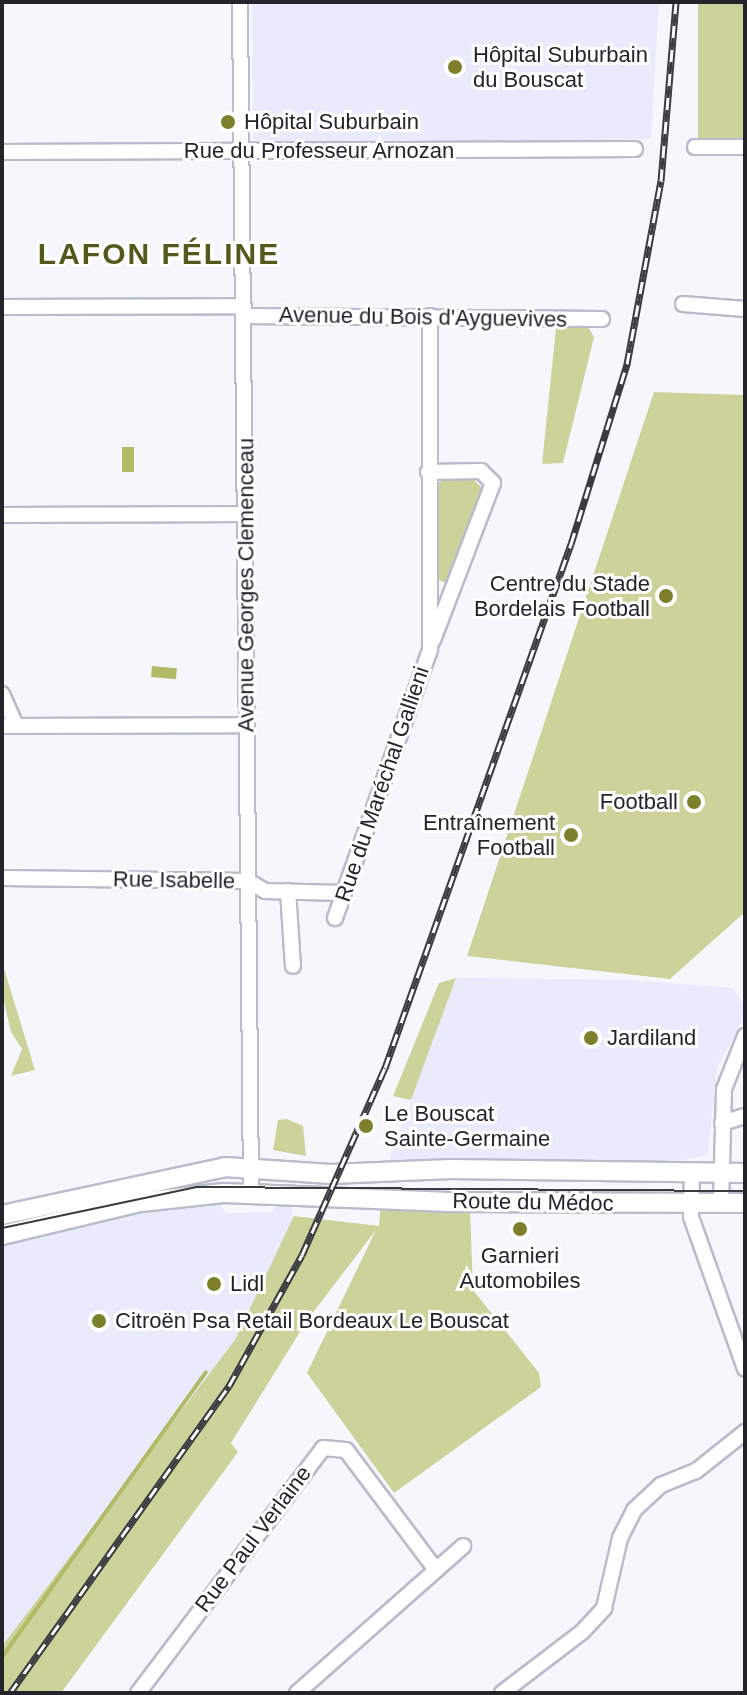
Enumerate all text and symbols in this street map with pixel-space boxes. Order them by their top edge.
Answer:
place label: Hôpital Suburbain du Bouscat [473,41,648,92]
marker: Hôpital Suburbain du Bouscat [444,56,466,78]
place label: Hôpital Suburbain [244,109,419,135]
marker: Hôpital Suburbain [219,113,237,131]
street label: Rue du Professeur Arnozan [183,138,455,164]
district label: LAFON FÉLINE [38,236,280,272]
street label: Avenue du Bois d'Ayguevives [279,301,567,333]
street label: Avenue Georges Clemenceau [233,438,259,732]
place label: Centre du Stade Bordelais Football [474,570,650,622]
marker: Centre du Stade Bordelais Football [657,587,675,605]
street label: Rue du Maréchal Gallieni [329,663,435,905]
place label: Football [600,789,678,815]
marker: Football [685,793,703,811]
place label: Entraînement Football [423,809,555,860]
marker: Entraînement Football [562,826,580,844]
street label: Rue Isabelle [113,866,235,894]
place label: Jardiland [607,1025,696,1051]
marker: Jardiland [582,1029,600,1047]
place label: Le Bouscat Sainte-Germaine [384,1100,550,1152]
marker: Le Bouscat Sainte-Germaine [355,1115,377,1137]
street label: Route du Médoc [452,1187,614,1217]
marker: Garnieri Automobiles [511,1220,529,1238]
place label: Garnieri Automobiles [459,1242,581,1294]
place label: Lidl [230,1271,264,1297]
marker: Lidl [205,1275,223,1293]
place label: Citroën Psa Retail Bordeaux Le Bouscat [115,1308,509,1334]
marker: Citroën Psa Retail Bordeaux Le Bouscat [90,1312,108,1330]
street label: Rue Paul Verlaine [189,1461,317,1617]

